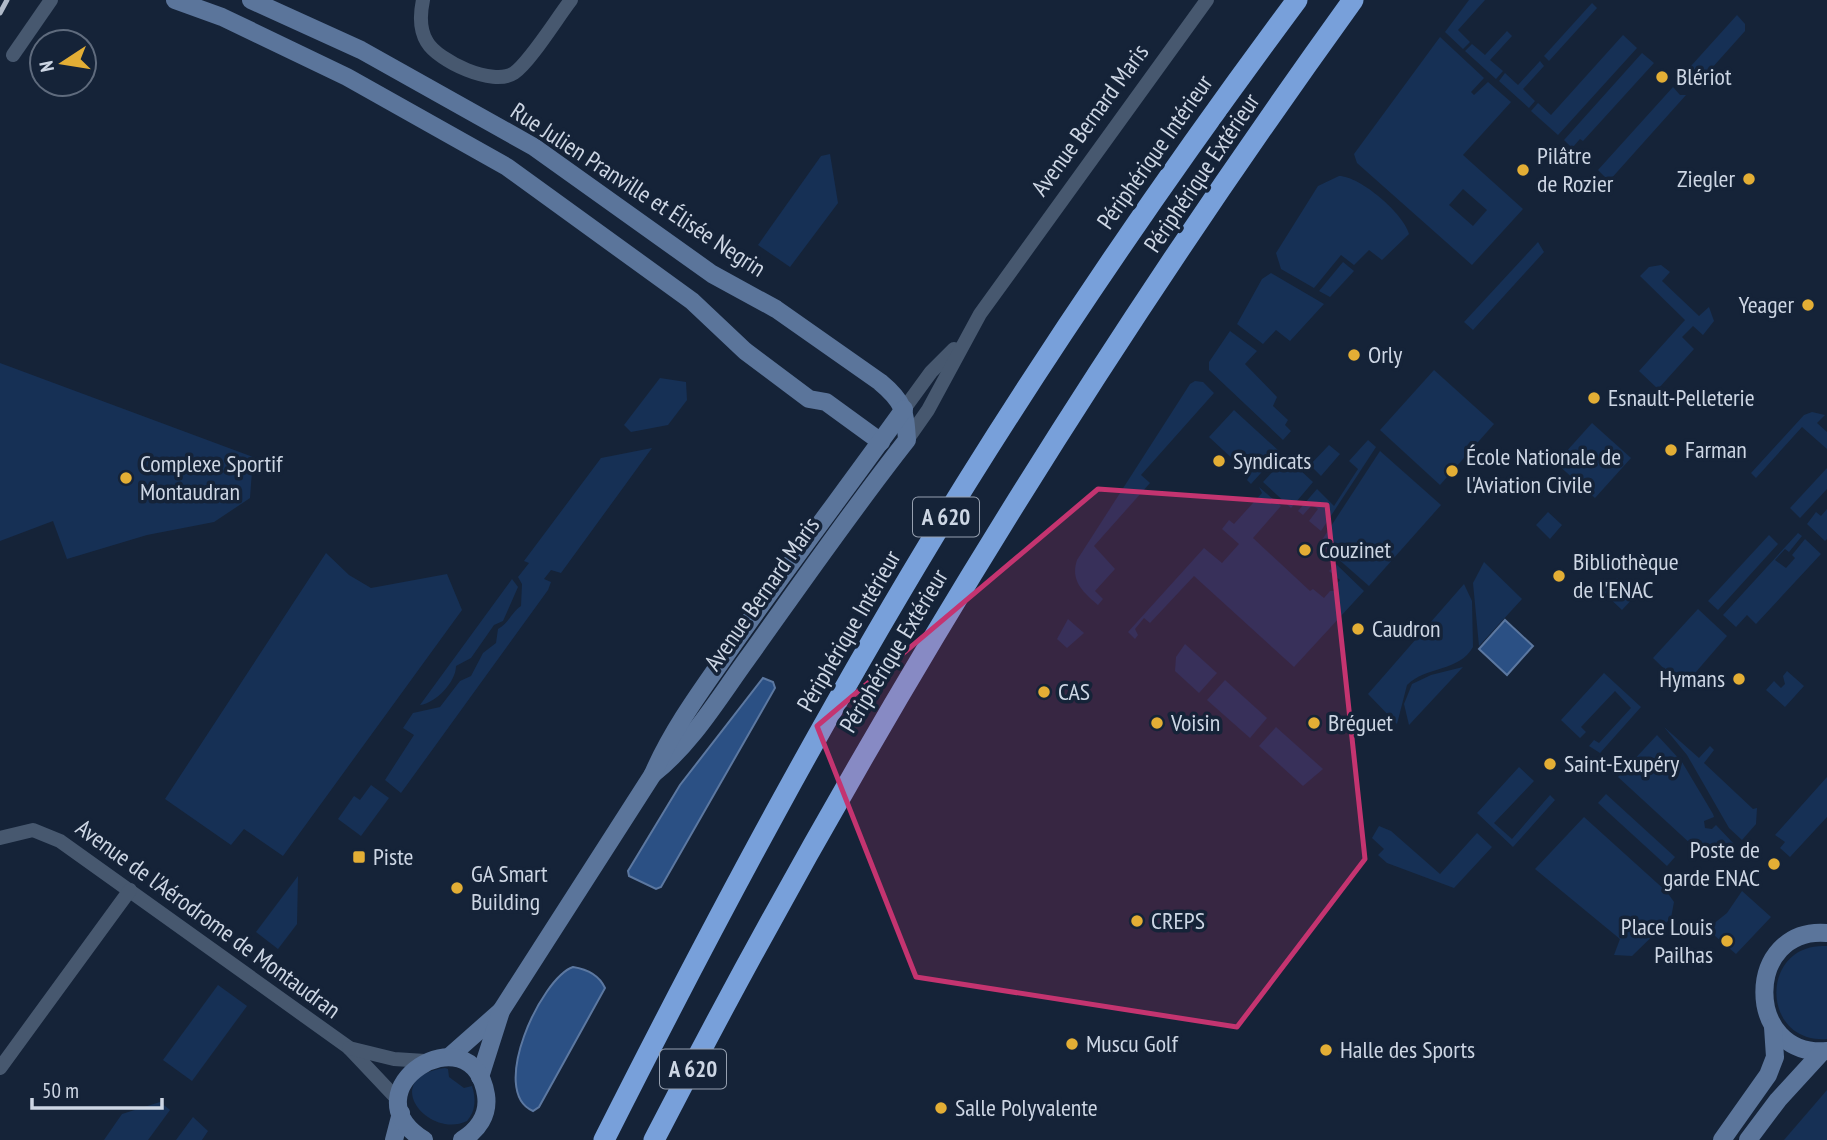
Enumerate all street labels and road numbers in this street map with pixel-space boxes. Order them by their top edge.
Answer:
street label: Avenue Bernard Maris [1024,38,1155,202]
street label: Périphérique Intérieur [1090,68,1220,235]
street label: Périphérique Extérieur [1137,87,1267,258]
street label: Rue Julien Pranville et Élisée Negrin [505,95,772,284]
road number: A 620 [913,498,979,537]
street label: Avenue Bernard Maris [697,511,826,677]
street label: Périphérique Intérieur [790,544,908,717]
street label: Périphérique Extérieur [833,563,955,738]
street label: Avenue de l'Aérodrome de Montaudran [70,812,347,1025]
road number: A 620 [660,1050,726,1088]

